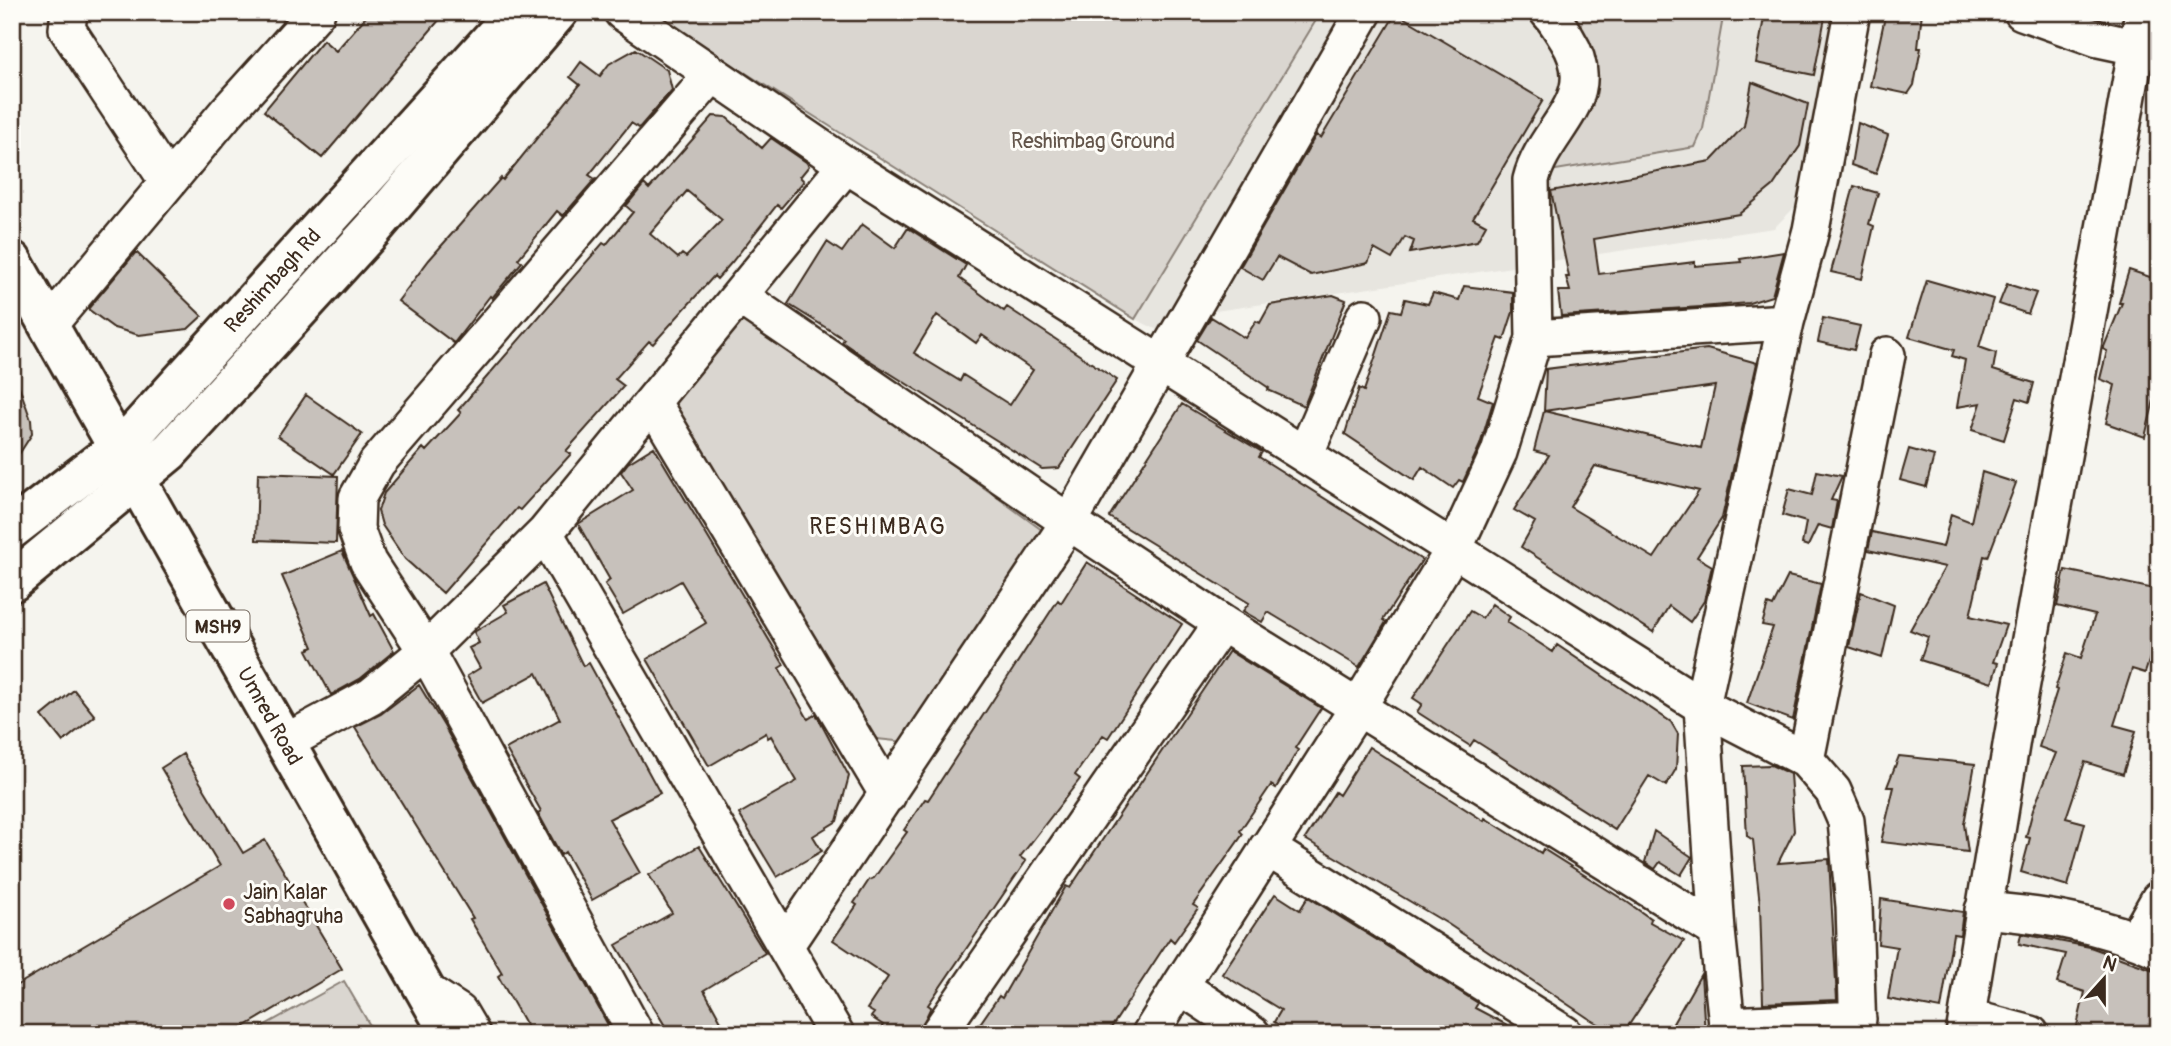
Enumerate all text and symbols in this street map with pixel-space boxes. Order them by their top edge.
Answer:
park label: Reshimbag Ground [1011,128,1175,155]
street label: Reshimbagh Rd [219,223,327,339]
district label: RESHIMBAG [809,512,947,541]
road number: MSH9 [186,610,249,642]
street label: Umred Road [231,662,308,770]
place label: Jain Kalar Sabhagruha [243,879,343,930]
marker: Jain Kalar Sabhagruha [221,896,237,912]
north arrow [2070,944,2140,1014]
text: N [2099,951,2120,978]

